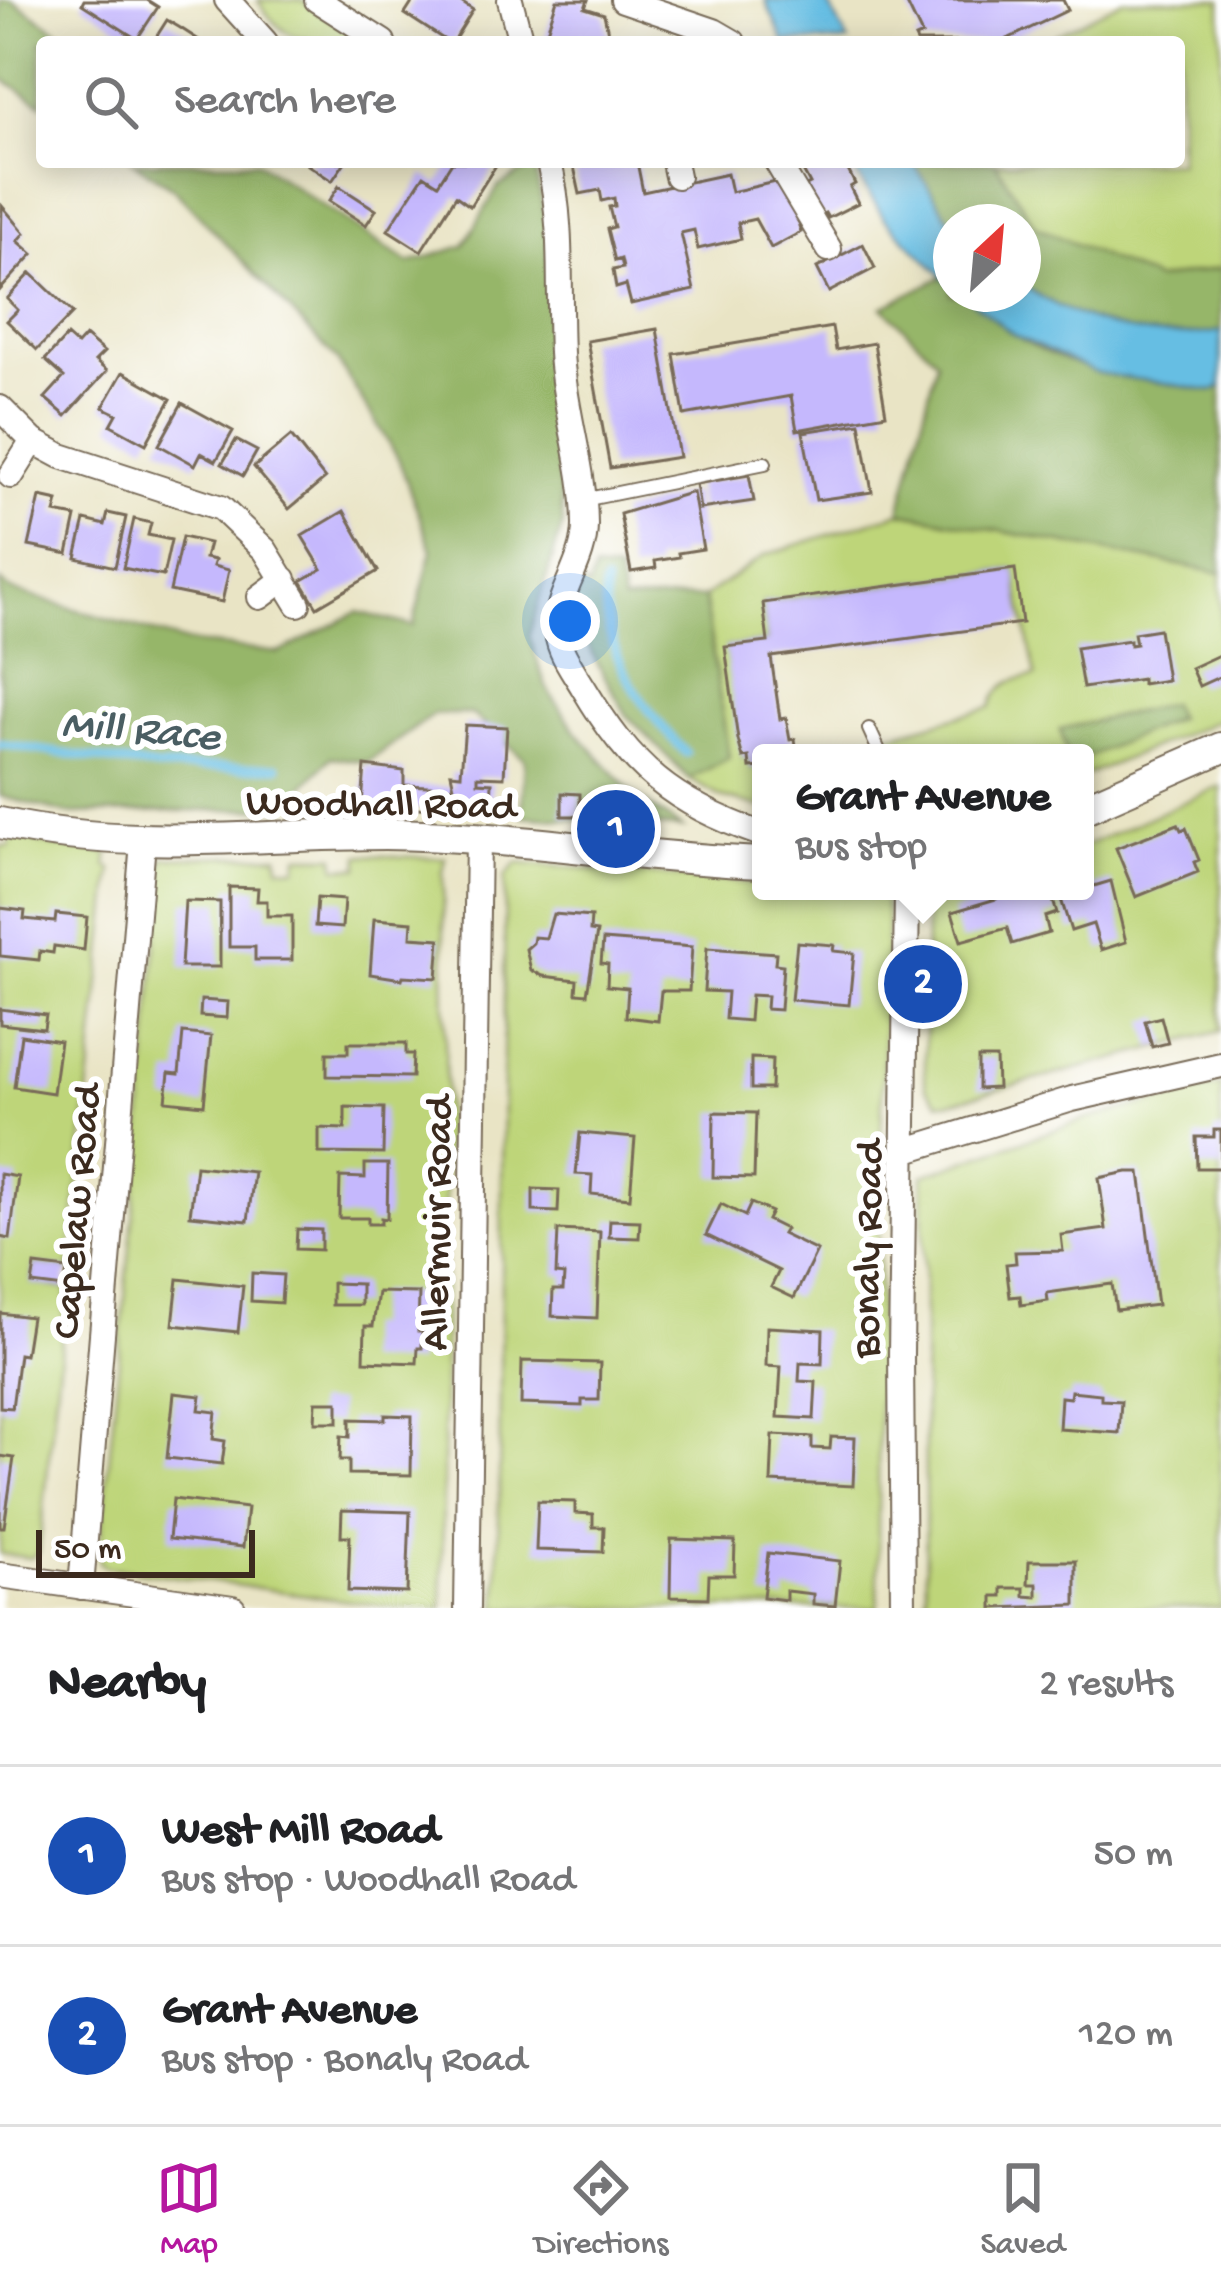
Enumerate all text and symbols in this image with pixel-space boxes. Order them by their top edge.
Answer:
search box [36,36,1185,168]
icon: search [78,69,144,135]
text: Search here [174,76,396,129]
north arrow [933,204,1041,312]
your location [540,591,600,651]
water label: Mill Race [59,700,223,767]
popup [752,744,1094,900]
text: Grant Avenue [795,773,1051,826]
street label: Woodhall Road [245,781,520,834]
pin: 1 [577,784,655,874]
text: Bus stop [795,826,927,872]
pin: 2 [884,939,962,1029]
street label: Capelaw Road [45,1079,116,1341]
street label: Allermuir Road [414,1092,467,1351]
street label: Bonaly Road [845,1136,898,1360]
scale bar [36,1524,255,1577]
text: 50 m [54,1532,121,1570]
text: Nearby [48,1656,206,1716]
text: 2 results [1039,1663,1173,1709]
text: West Mill Road [162,1806,439,1859]
text: 1 [79,1833,95,1879]
text: 50 m [1093,1833,1173,1879]
text: Bus stop · Woodhall Road [162,1859,575,1905]
text: Grant Avenue [162,1986,417,2039]
text: 2 [77,2013,97,2059]
text: 120 m [1079,2013,1173,2059]
text: Bus stop · Bonaly Road [162,2039,527,2085]
tab: Map [156,2155,222,2265]
tab: Directions [534,2155,668,2265]
tab: Saved [980,2155,1065,2265]

